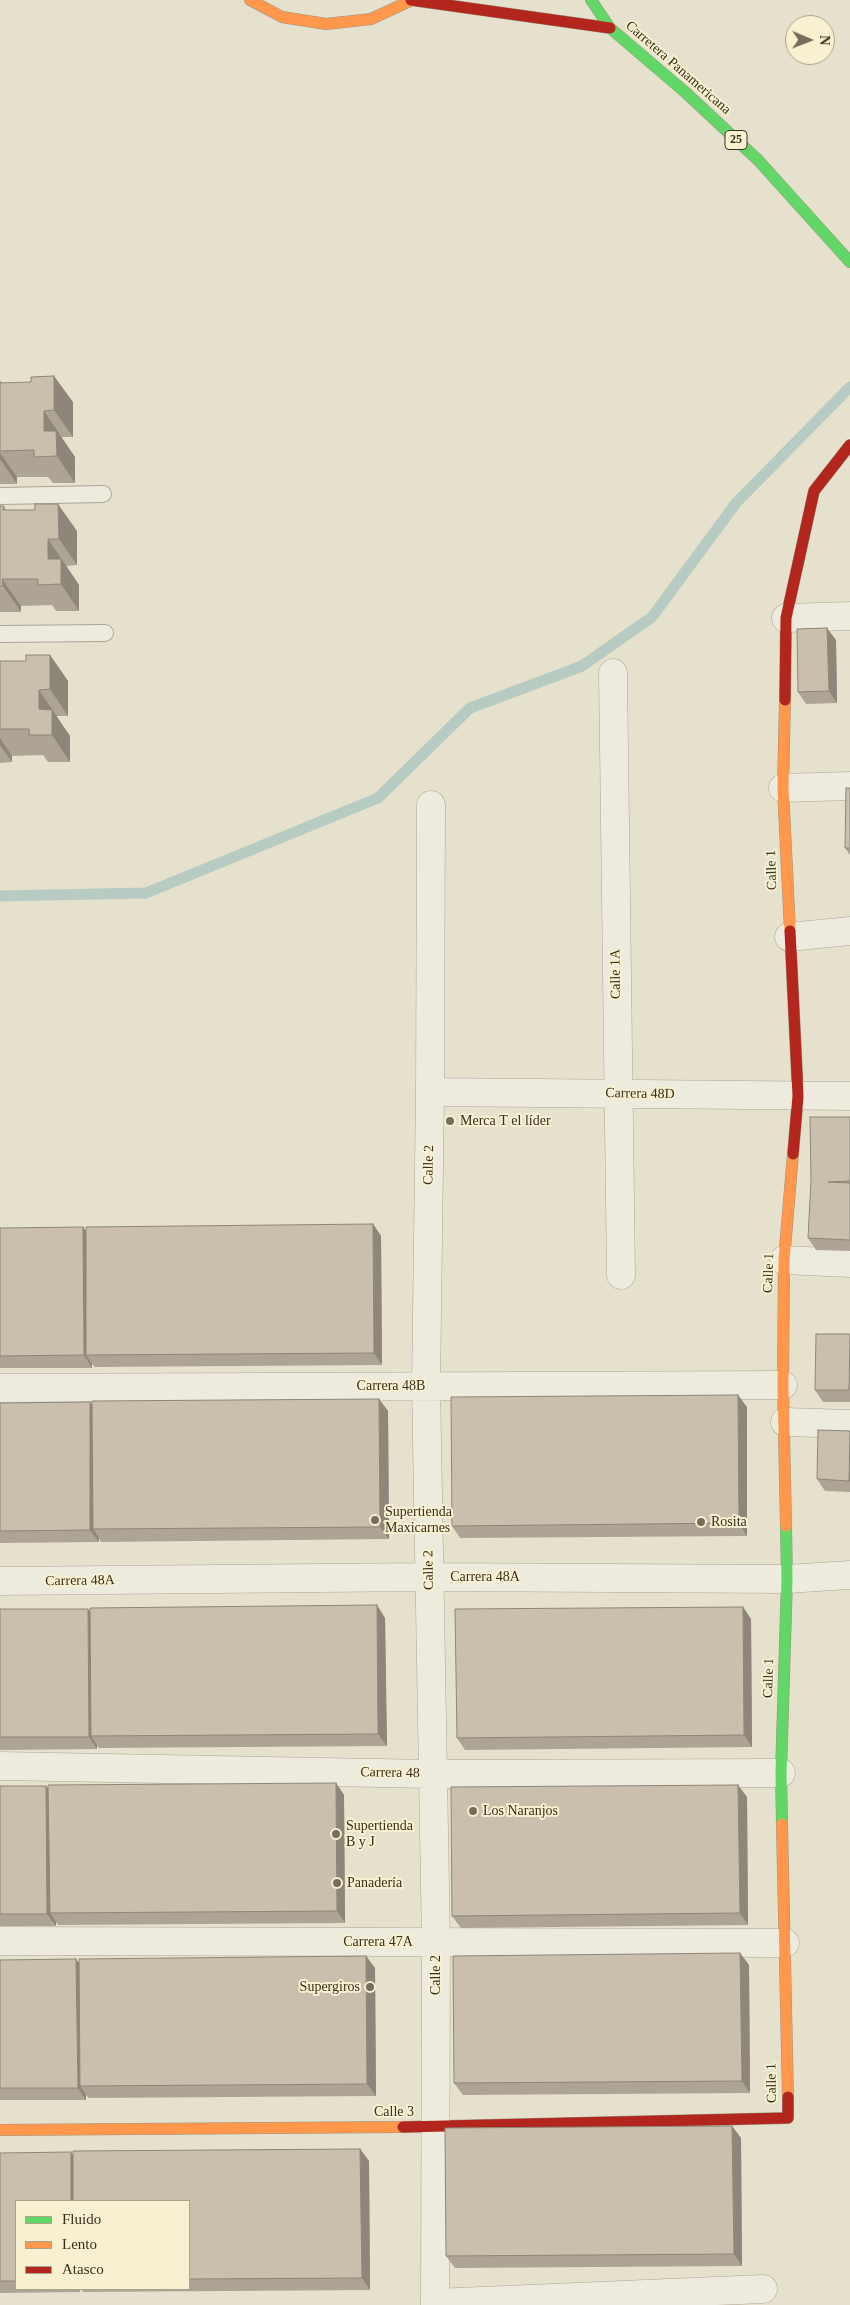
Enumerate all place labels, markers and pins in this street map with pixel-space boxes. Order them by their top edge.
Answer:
place label: Merca T el líder [460,1113,551,1129]
marker: Merca T el líder [444,1115,456,1127]
place label: Supertienda Maxicarnes [385,1504,452,1536]
marker: Supertienda Maxicarnes [369,1514,381,1526]
place label: Rosita [711,1514,747,1530]
marker: Rosita [695,1516,707,1528]
place label: Los Naranjos [483,1803,558,1819]
marker: Los Naranjos [467,1805,479,1817]
place label: Supertienda B y J [346,1818,413,1850]
marker: Supertienda B y J [330,1828,342,1840]
place label: Panadería [347,1875,402,1891]
marker: Panadería [331,1877,343,1889]
place label: Supergiros [300,1979,360,1995]
marker: Supergiros [364,1981,376,1993]

